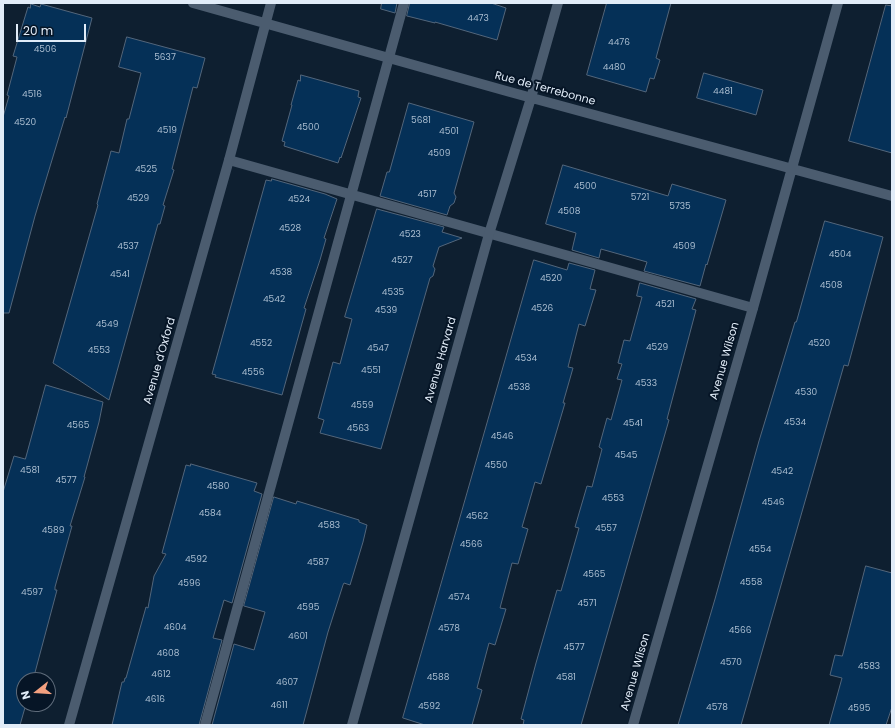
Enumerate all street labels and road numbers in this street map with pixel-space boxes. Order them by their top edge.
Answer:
street label: Rue de Terrebonne [493,69,597,109]
street label: Avenue d'Oxford [141,316,179,406]
street label: Avenue Harvard [422,316,460,404]
street label: Avenue Wilson [708,321,742,401]
street label: Avenue Wilson [619,632,653,712]

